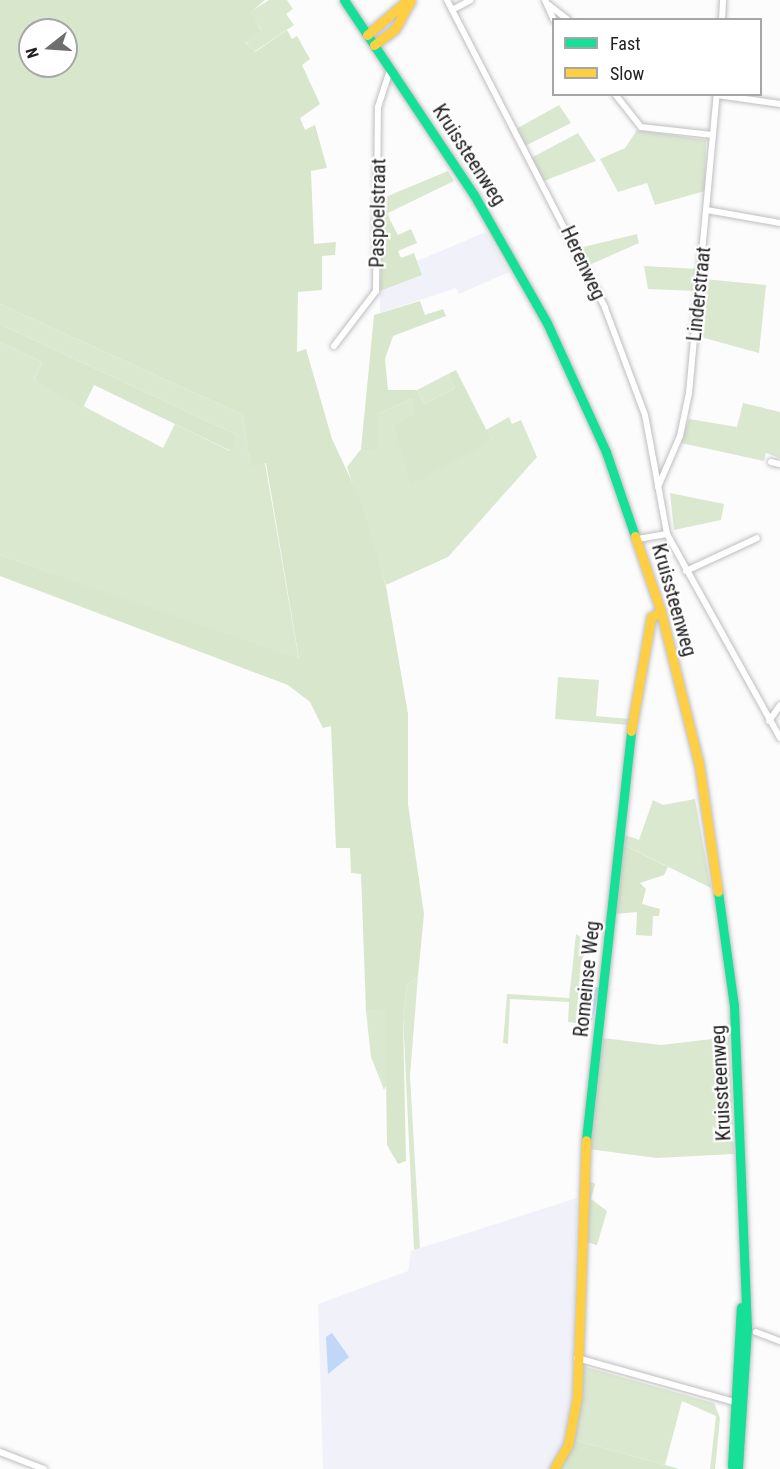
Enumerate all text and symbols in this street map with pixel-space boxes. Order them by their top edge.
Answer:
north arrow [18,18,78,78]
legend [552,18,762,96]
text: Fast [610,33,641,54]
text: N [22,45,43,60]
text: Slow [610,63,644,84]
street label: Kruissteenweg [427,100,511,210]
street label: Paspoelstraat [365,158,391,268]
street label: Herenweg [555,222,611,304]
street label: Linderstraat [682,246,716,342]
street label: Kruissteenweg [646,541,702,659]
street label: Romeinse Weg [569,920,605,1038]
street label: Kruissteenweg [706,1024,736,1142]

